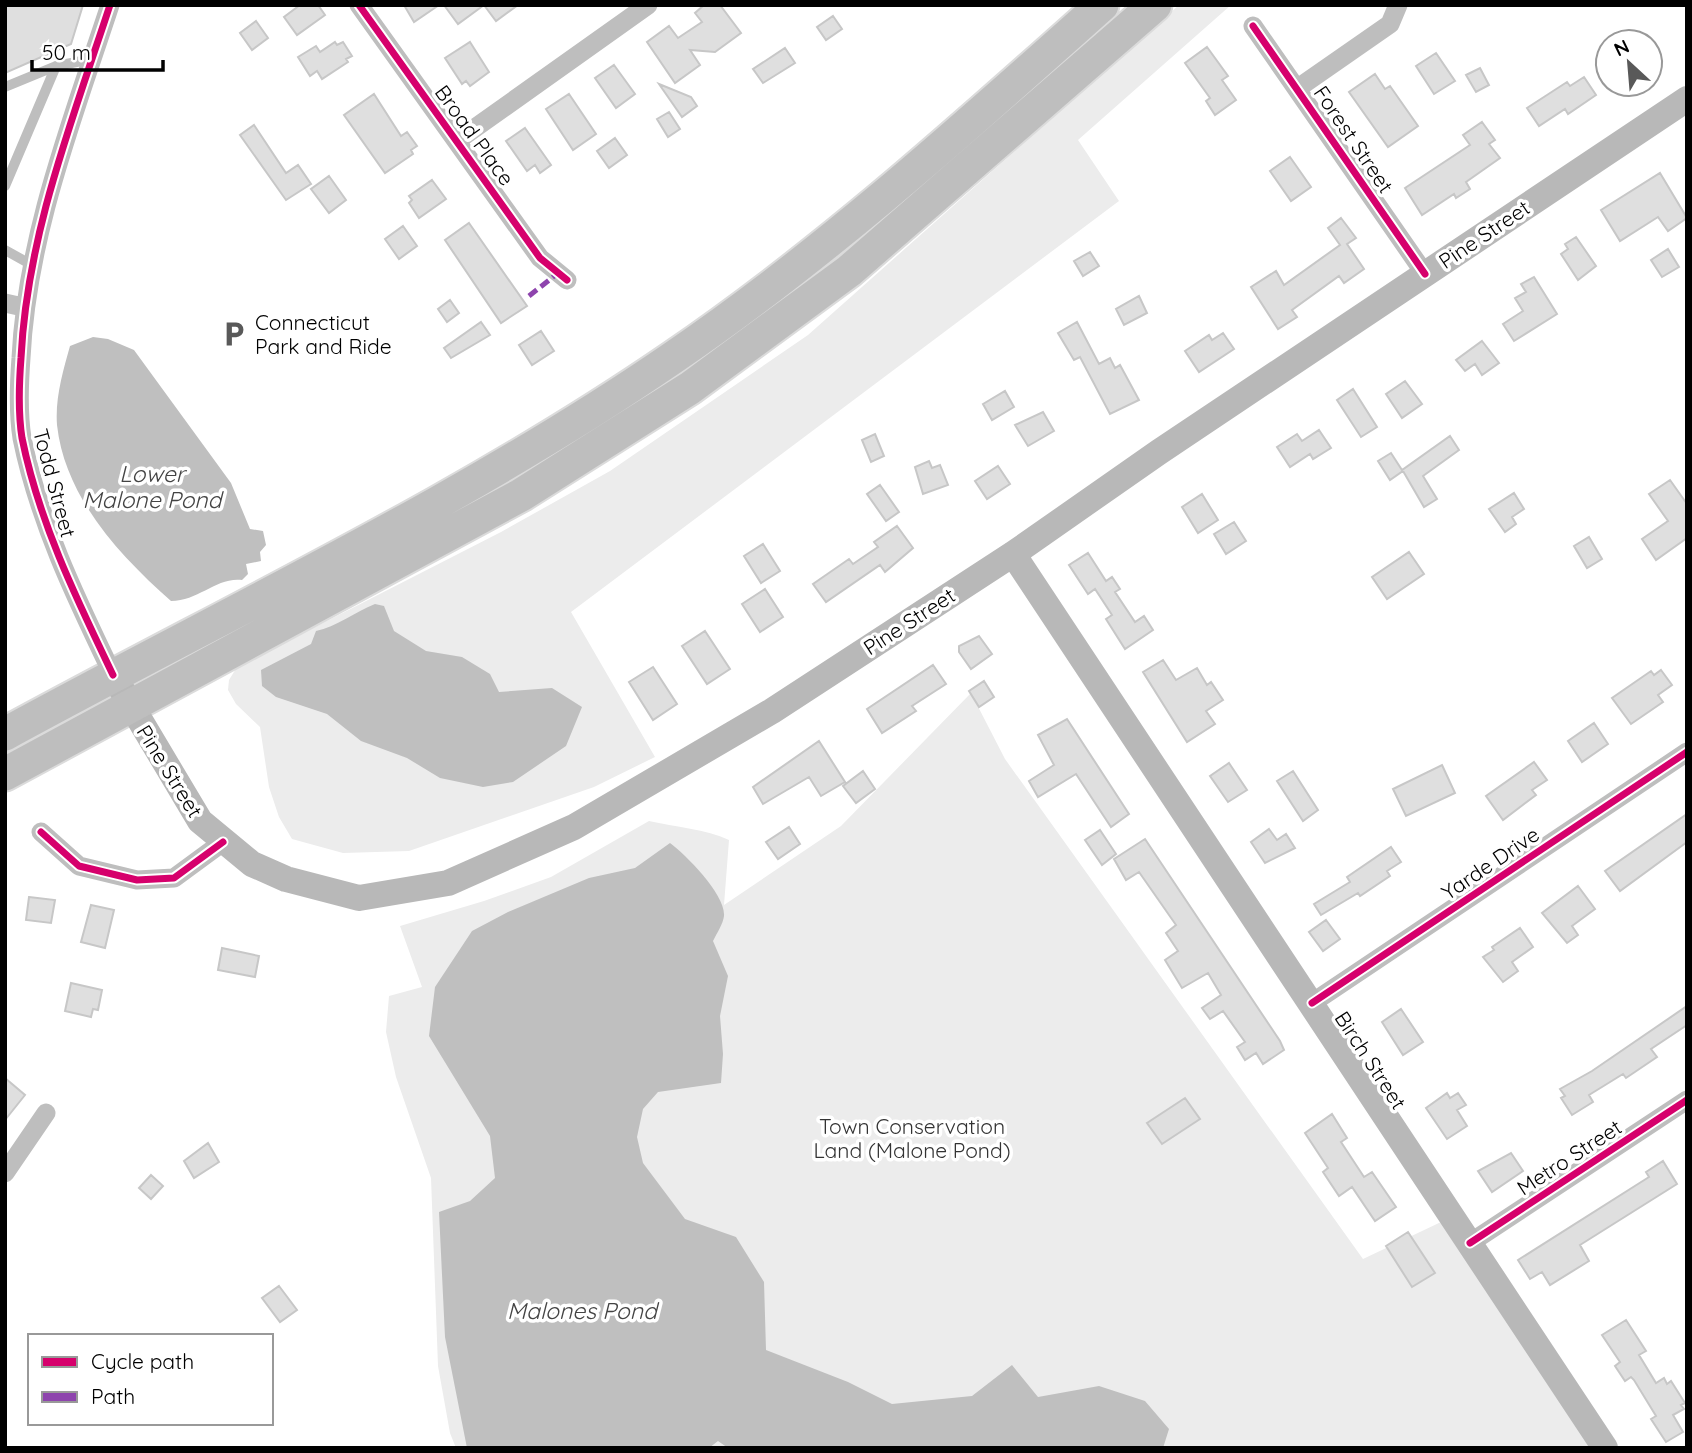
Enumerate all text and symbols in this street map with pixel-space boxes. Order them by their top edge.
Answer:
scale bar [32,28,163,72]
north arrow [1594,28,1664,98]
text: N [1610,34,1633,62]
text: 50 m [42,39,91,65]
street label: Broad Place [430,80,520,190]
street label: Forest Street [1309,80,1399,198]
street label: Pine Street [1434,194,1534,274]
place label: Connecticut Park and Ride [255,309,392,359]
parking icon: Connecticut Park and Ride [219,319,249,349]
street label: Todd Street [28,426,82,540]
water label: Lower Malone Pond [82,459,225,514]
street label: Pine Street [858,582,960,660]
street label: Pine Street [131,720,209,822]
street label: Yarde Drive [1436,821,1544,905]
street label: Birch Street [1330,1006,1412,1114]
park label: Town Conservation Land (Malone Pond) [813,1113,1011,1163]
street label: Metro Street [1512,1113,1626,1201]
water label: Malones Pond [507,1296,660,1325]
legend [28,1334,273,1425]
text: Cycle path [91,1348,194,1374]
text: Path [91,1383,135,1409]

